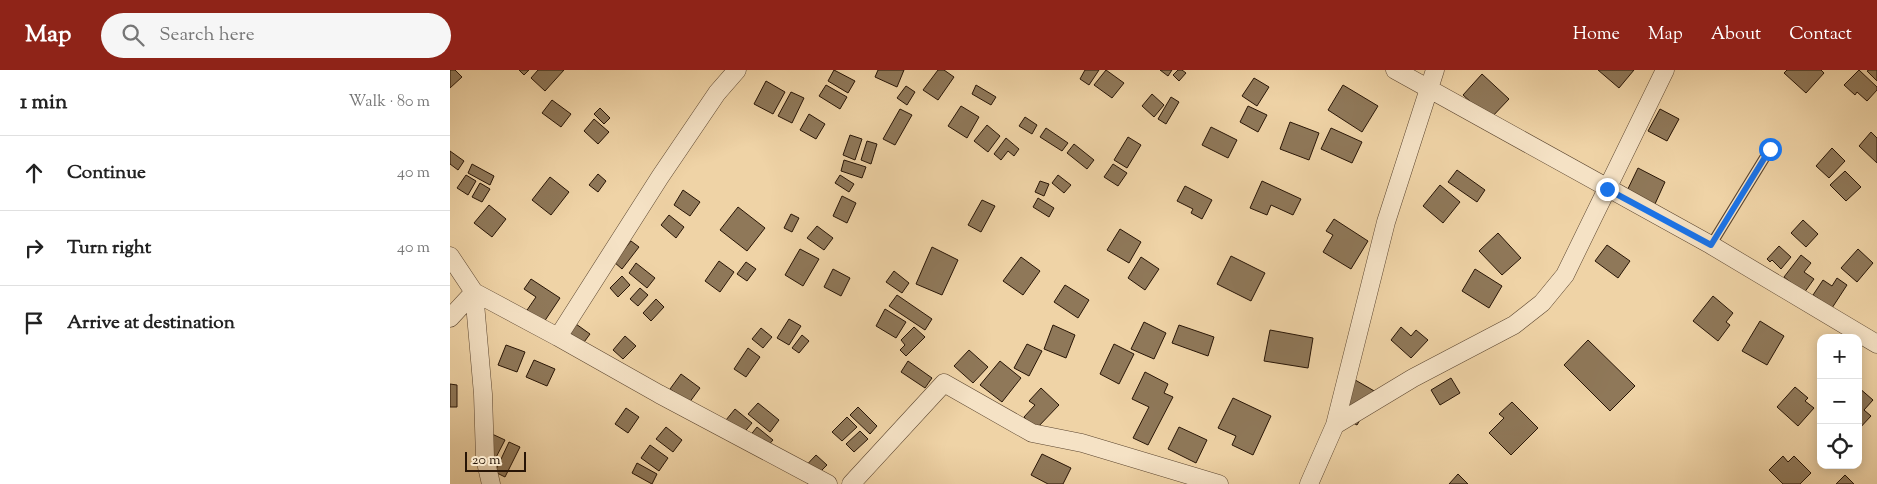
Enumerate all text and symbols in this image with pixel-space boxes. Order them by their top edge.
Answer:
search box [101,13,451,58]
text: Map [25,18,71,52]
icon: search [119,21,147,49]
text: Search here [159,22,255,49]
text: Home [1573,22,1620,48]
text: Map [1648,22,1683,48]
text: About [1711,22,1761,48]
text: Contact [1789,22,1852,48]
text: 1 min [20,88,67,118]
text: Walk · 80 m [348,91,430,114]
route start [1759,138,1782,161]
icon: ahead [20,159,48,187]
text: Continue [67,160,146,187]
text: 40 m [397,162,430,185]
route end [1596,178,1619,201]
icon: right [20,234,48,262]
text: Turn right [67,235,151,262]
text: 40 m [397,237,430,260]
icon: arrive [20,309,48,337]
text: Arrive at destination [67,310,235,337]
map controls [1817,334,1862,469]
button: + [1817,334,1862,379]
button: − [1817,379,1862,424]
button: locate [1817,424,1862,469]
scale bar [465,449,526,472]
text: 20 m [472,451,501,471]

